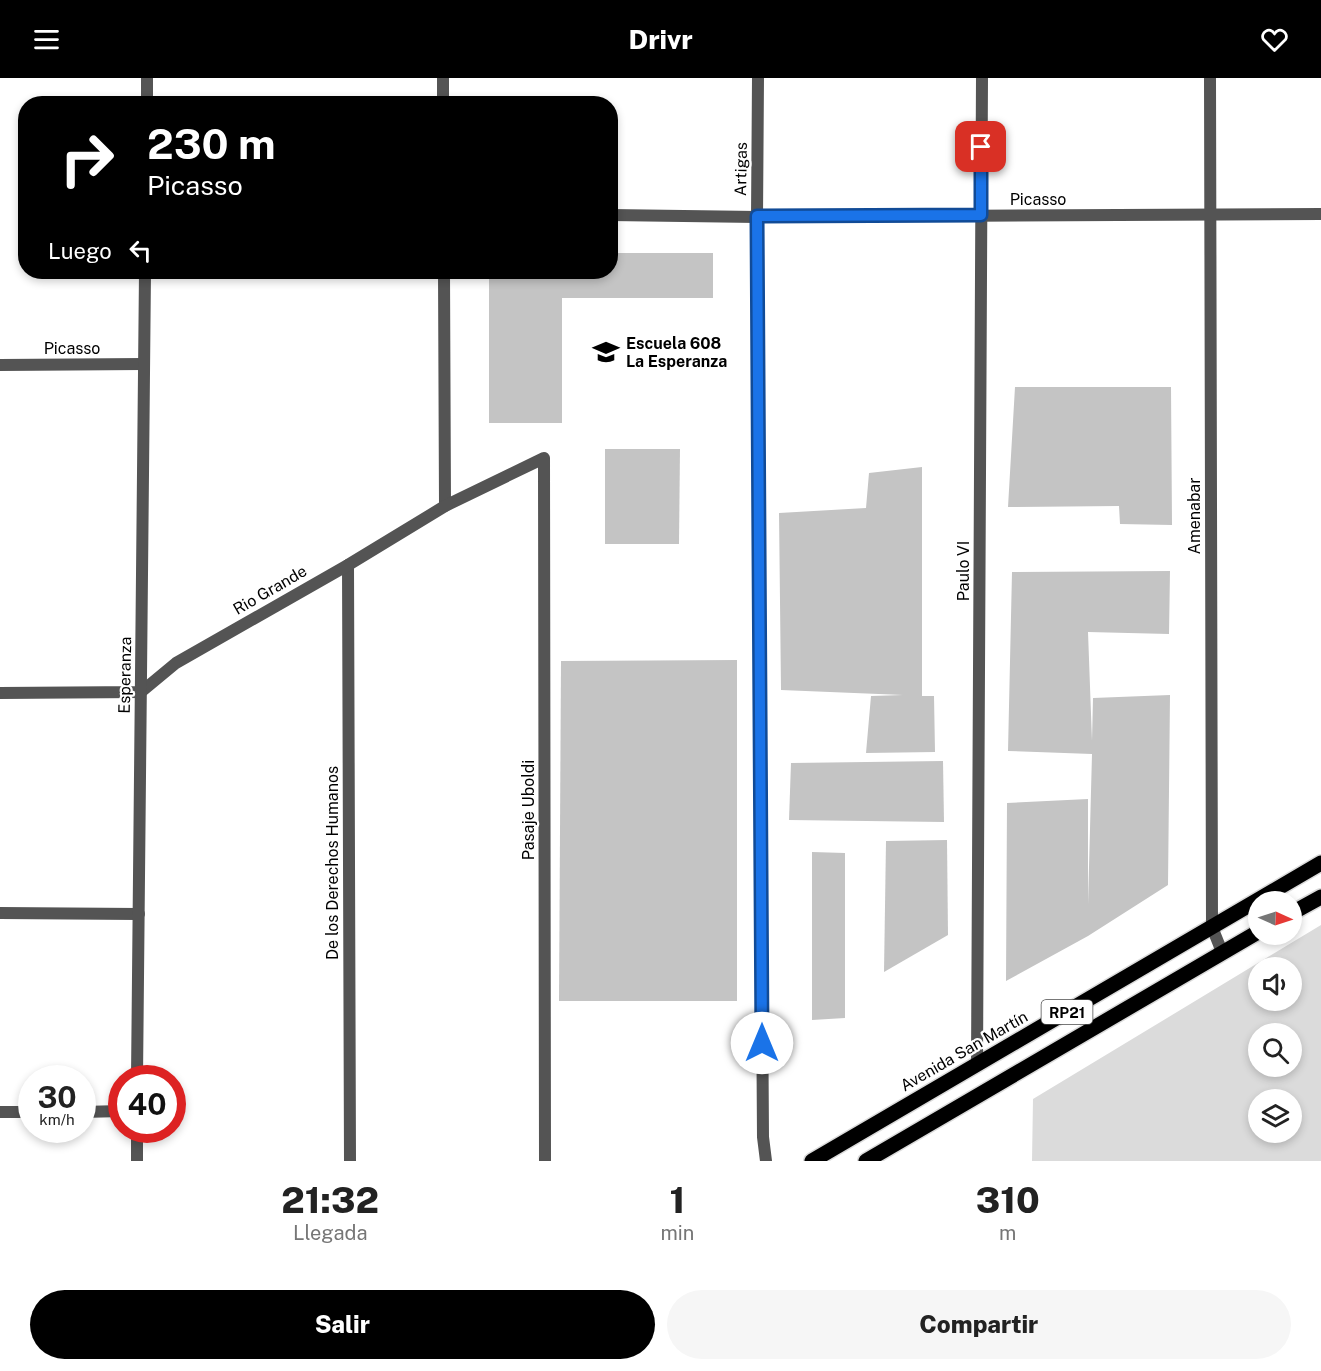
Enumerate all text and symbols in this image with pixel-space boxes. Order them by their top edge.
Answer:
icon: menu [30,23,63,56]
text: Drivr [628,23,693,55]
icon: heart [1258,23,1291,56]
text: 230 m [147,119,276,168]
icon: right [48,120,126,198]
pin [955,121,1006,172]
icon: arrive [964,130,997,163]
street label: Artigas [731,142,751,196]
text: Picasso [147,169,243,201]
street label: Picasso [1010,190,1066,209]
icon: left [124,234,157,267]
text: Luego [48,238,112,264]
place label: Escuela 608 La Esperanza [626,334,727,371]
school or university icon: Escuela 608 La Esperanza [591,337,621,367]
street label: Picasso [44,339,100,358]
street label: Amenabar [1185,478,1204,554]
street label: Paulo VI [954,541,973,601]
street label: Rio Grande [230,561,310,619]
street label: Esperanza [115,636,135,714]
street label: Pasaje Uboldi [519,760,538,860]
street label: De los Derechos Humanos [323,766,342,960]
north arrow [1248,891,1302,945]
map controls [1248,891,1302,1143]
button: sound [1248,957,1302,1011]
road number: RP21 [1042,1000,1092,1024]
street label: Avenida San Martín [897,1007,1031,1095]
position arrow [730,1011,794,1075]
button: search [1248,1023,1302,1077]
speed limit sign: 40 [108,1065,186,1143]
text: 30 [37,1079,77,1115]
button: layers [1248,1089,1302,1143]
text: km/h [39,1111,75,1128]
text: 21:32 [281,1179,379,1221]
text: 1 [669,1179,685,1221]
text: 310 [976,1179,1040,1221]
text: Llegada [293,1221,367,1245]
text: min [660,1221,694,1245]
text: m [999,1221,1016,1245]
button: Salir [30,1290,655,1359]
button: Compartir [667,1290,1291,1359]

